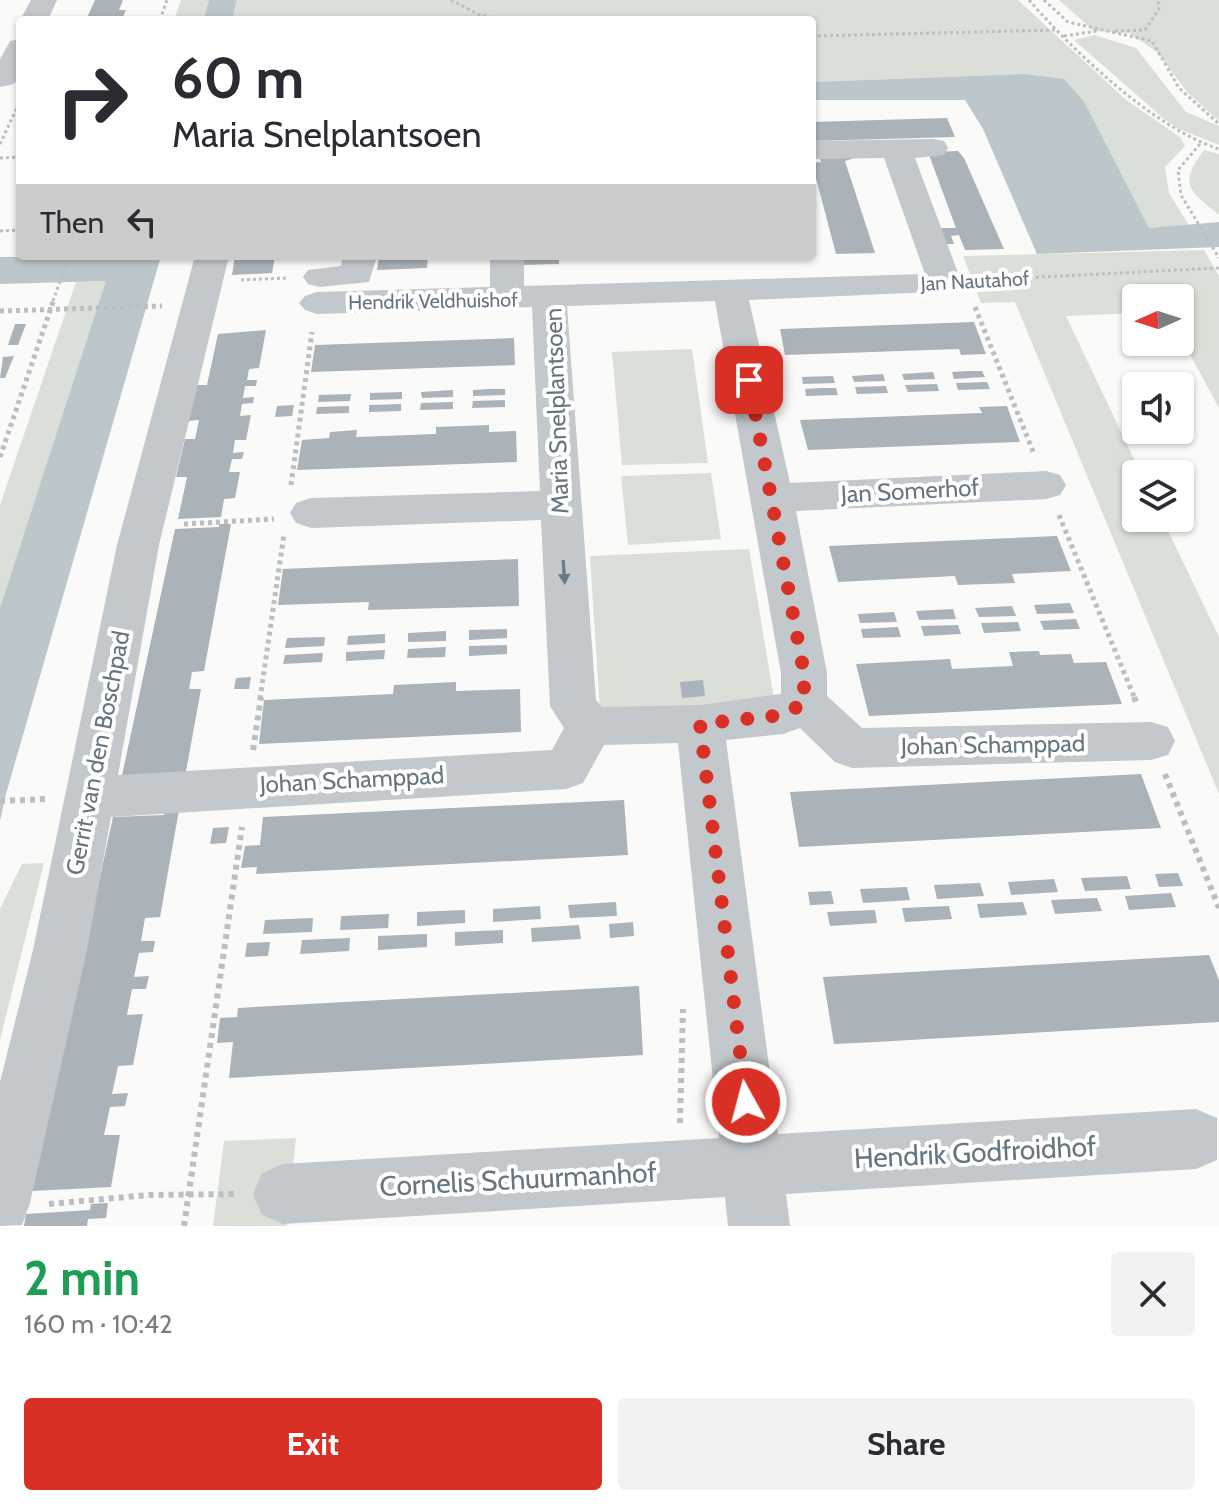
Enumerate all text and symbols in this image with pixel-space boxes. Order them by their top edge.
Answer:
text: 60 m [172,44,304,112]
icon: right [40,48,144,152]
text: Maria Snelplantsoen [172,112,482,156]
icon: left [120,200,164,244]
text: Then [40,204,104,241]
street label: Jan Nautahof [919,266,1030,296]
north arrow [1122,284,1194,356]
map controls [1122,284,1194,532]
street label: Hendrik Veldhuishof [348,288,518,314]
street label: Maria Snelplantsoen [538,307,575,515]
pin [715,346,783,414]
icon: arrive [727,358,771,402]
button: sound [1122,372,1194,444]
button: layers [1122,460,1194,532]
street label: Jan Somerhof [839,472,980,509]
one-way arrow [558,560,571,585]
street label: Gerrit van den Boschpad [60,628,135,877]
street label: Johan Schamppad [900,728,1085,761]
street label: Johan Schamppad [258,760,445,799]
position arrow [704,1060,788,1144]
street label: Hendrik Godfroidhof [853,1129,1097,1175]
street label: Cornelis Schuurmanhof [379,1155,657,1203]
text: 2 min [24,1249,140,1307]
button: close [1111,1252,1195,1336]
text: 160 m · 10:42 [24,1308,173,1340]
button: Exit [24,1398,602,1490]
button: Share [618,1398,1195,1490]

